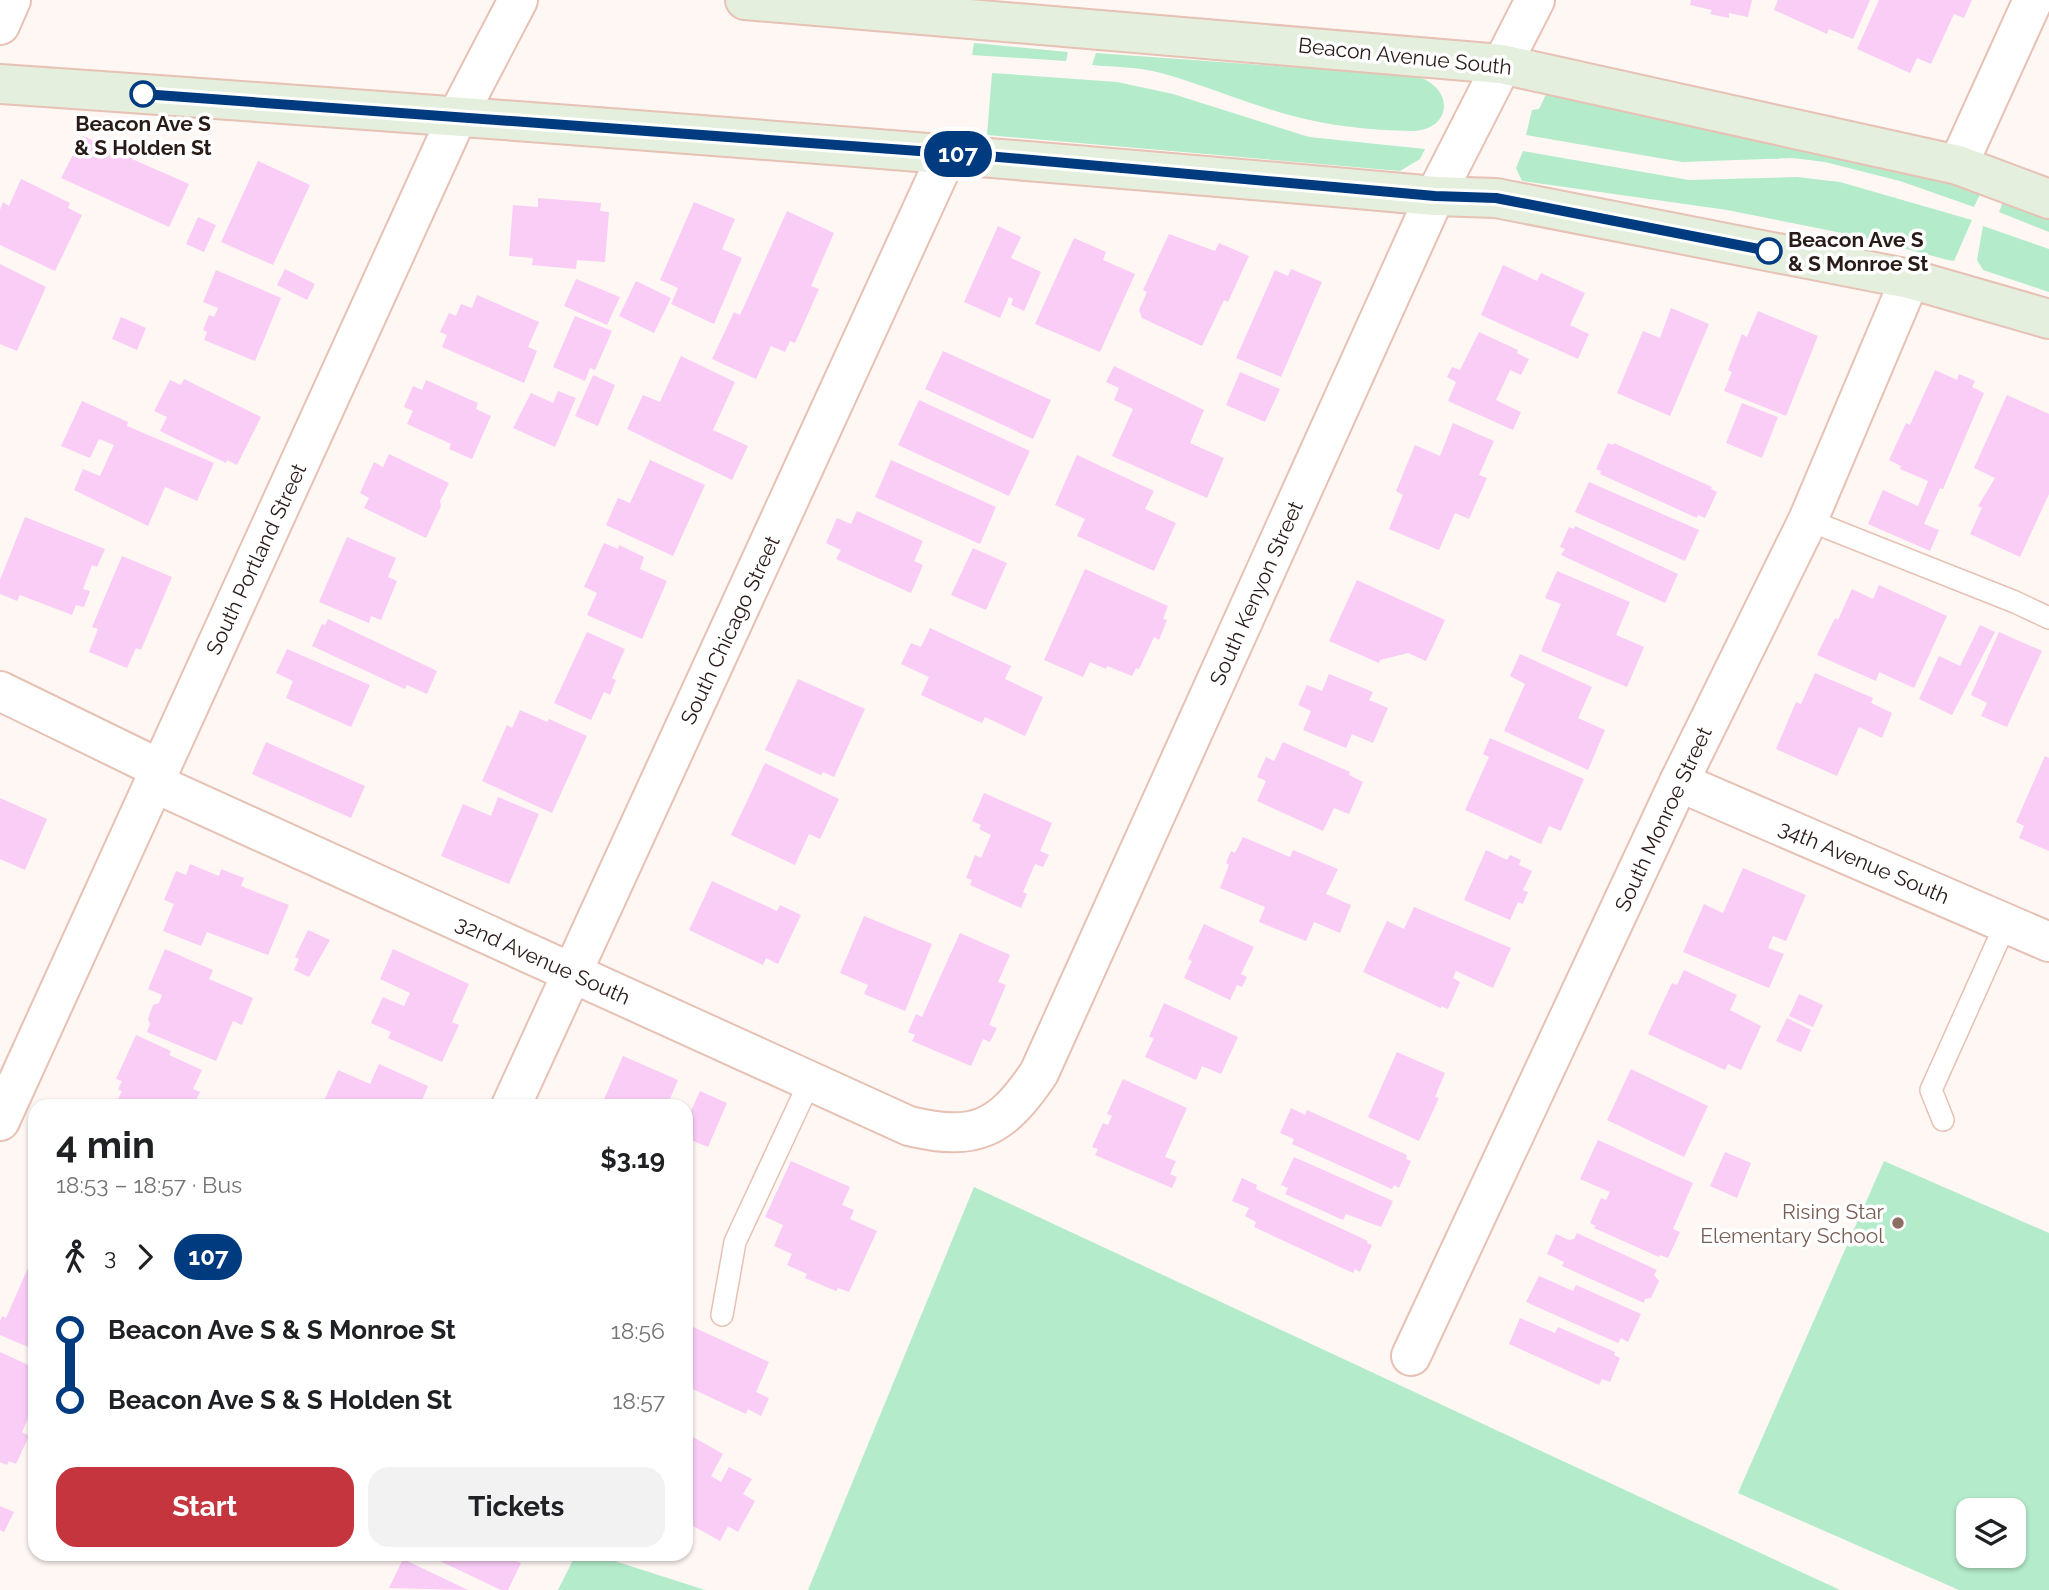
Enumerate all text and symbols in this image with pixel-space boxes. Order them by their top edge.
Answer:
street label: Beacon Avenue South [1297,32,1513,80]
marker: Beacon Ave S & S Holden St [130,81,156,107]
place label: Beacon Ave S & S Holden St [74,111,212,160]
line badge: 107 [918,131,998,177]
text: 107 [938,139,978,168]
place label: Beacon Ave S & S Monroe St [1788,227,1928,276]
marker: Beacon Ave S & S Monroe St [1756,238,1782,264]
street label: South Portland Street [201,459,311,659]
street label: South Kenyon Street [1204,497,1308,689]
street label: South Chicago Street [675,532,785,728]
street label: South Monroe Street [1609,723,1717,915]
street label: 34th Avenue South [1775,815,1953,909]
street label: 32nd Avenue South [452,910,634,1010]
text: 4 min [56,1122,155,1167]
text: $3.19 [600,1144,665,1174]
text: 18:53 – 18:57 · Bus [56,1171,242,1198]
place label: Rising Star Elementary School [1700,1199,1885,1248]
marker: Rising Star Elementary School [1890,1215,1906,1231]
icon: walk [56,1238,94,1276]
icon: forward [126,1238,164,1276]
text: 107 [188,1242,228,1271]
text: 3 [104,1243,116,1270]
text: Beacon Ave S & S Monroe St [108,1315,456,1345]
text: 18:56 [611,1317,665,1344]
text: Beacon Ave S & S Holden St [108,1385,452,1415]
text: 18:57 [612,1387,665,1414]
button: Start [56,1467,354,1547]
button: Tickets [368,1467,665,1547]
map controls [1956,1498,2026,1568]
button: layers [1956,1498,2026,1568]

